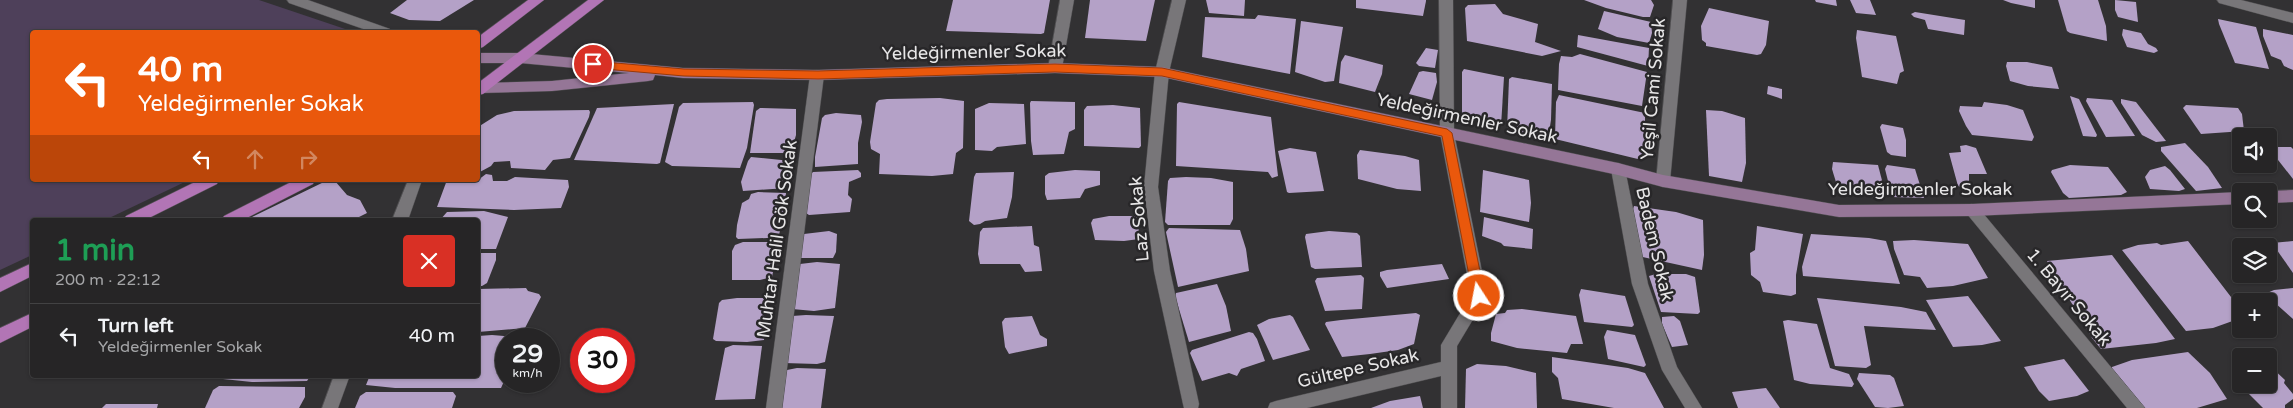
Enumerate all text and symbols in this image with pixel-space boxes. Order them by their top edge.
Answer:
street label: Yeşil Cami Sokak [1636,17,1670,161]
street label: Yeldeğirmenler Sokak [882,39,1067,65]
pin [572,43,614,85]
text: 40 m [138,49,223,91]
icon: left [55,50,120,115]
icon: arrive [579,50,607,78]
street label: Yeldeğirmenler Sokak [1374,88,1560,148]
text: Yeldeğirmenler Sokak [138,91,364,117]
map controls [2232,128,2277,393]
button: sound [2232,128,2277,173]
street label: Muhtar Halil Gök Sokak [752,138,802,340]
icon: left [188,145,216,173]
icon: ahead [241,145,269,173]
icon: right [294,145,322,173]
street label: Laz Sokak [1124,175,1154,263]
street label: Yeldeğirmenler Sokak [1828,178,2012,200]
button: search [2232,183,2277,228]
street label: Badem Sokak [1631,185,1679,304]
text: 1 min [55,232,135,269]
button: close [403,235,455,287]
button: layers [2232,238,2277,283]
street label: 1. Bayır Sokak [2022,244,2116,350]
position arrow [1452,269,1504,321]
text: 200 m · 22:12 [55,270,161,290]
button: + [2232,293,2277,338]
text: Turn left [98,315,174,337]
icon: left [55,322,83,350]
text: 40 m [409,325,455,347]
speed limit sign: 30 [570,328,635,393]
text: Yeldeğirmenler Sokak [98,337,262,357]
text: 29 [512,339,543,369]
street label: Gültepe Sokak [1295,343,1421,393]
button: − [2232,348,2277,393]
text: km/h [512,366,543,380]

